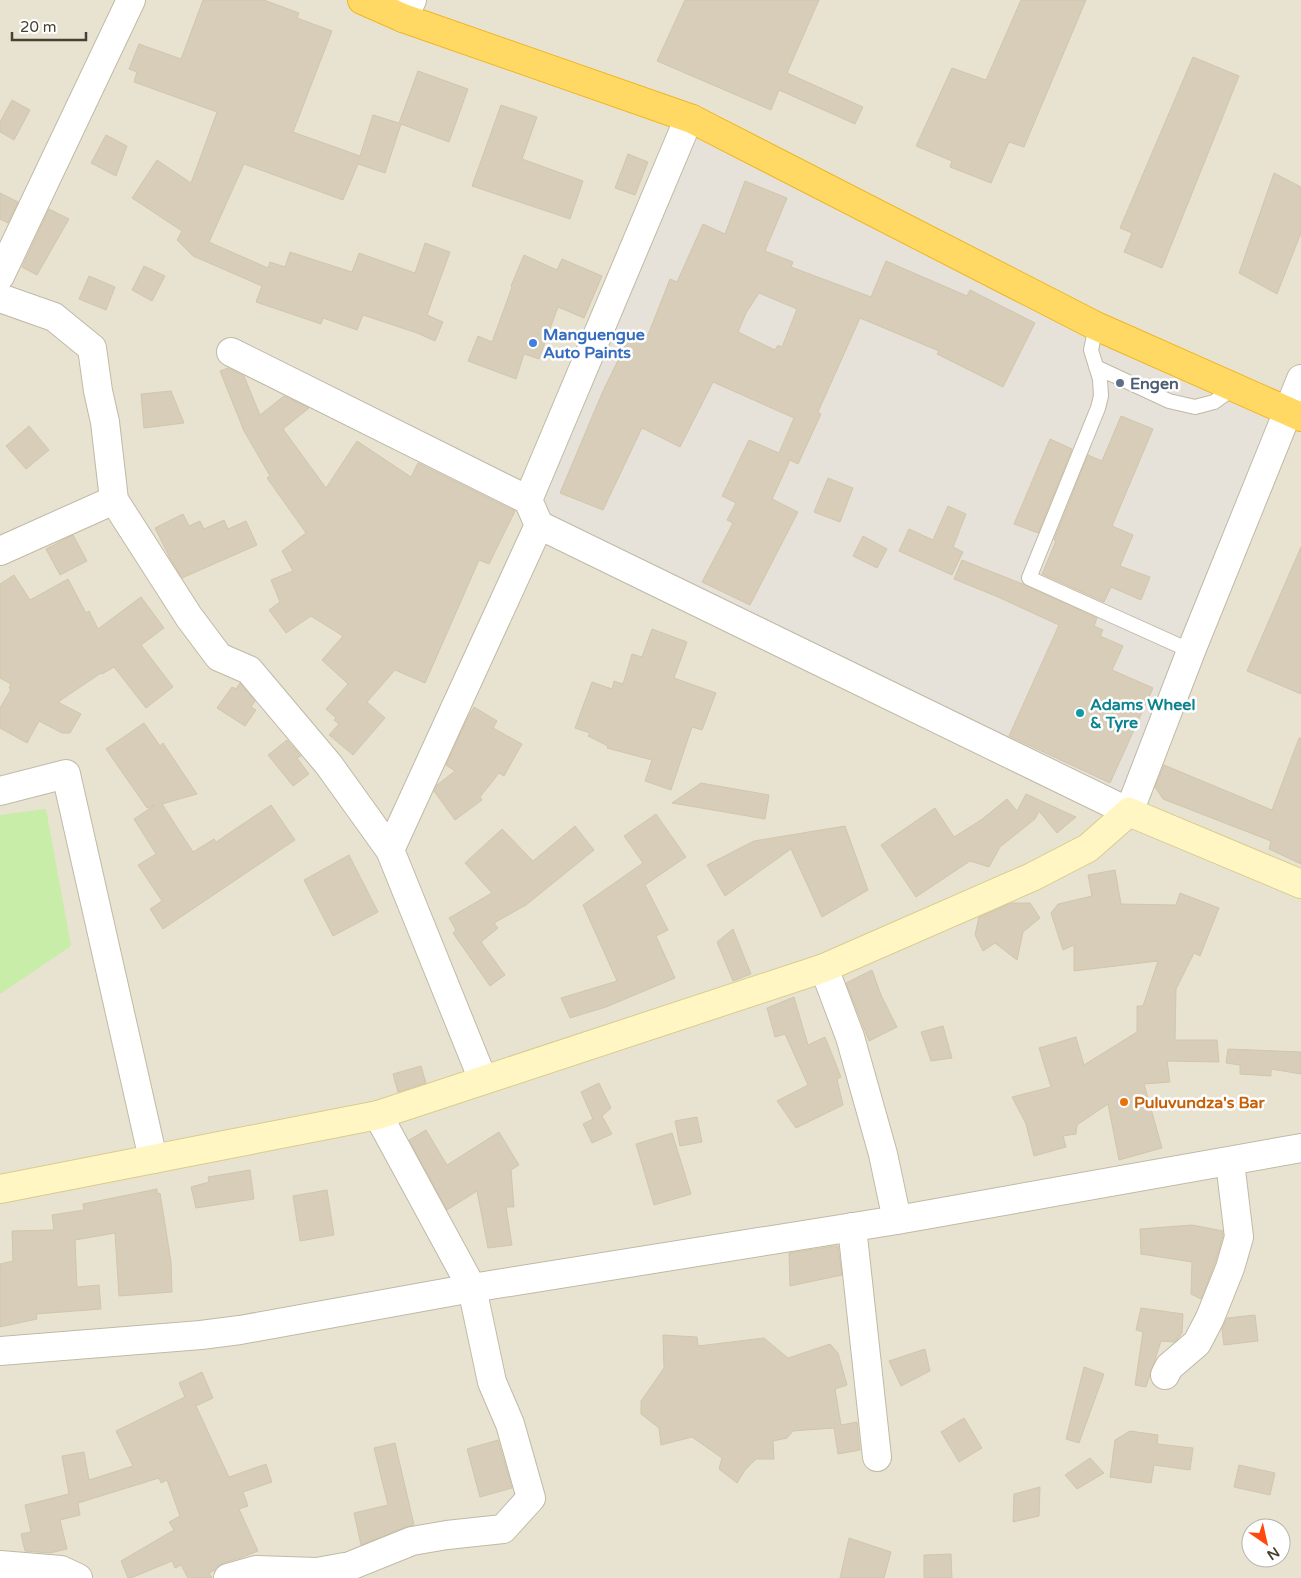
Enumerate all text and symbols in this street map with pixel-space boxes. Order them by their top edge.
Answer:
scale bar [12,10,86,42]
text: 20 m [20,18,57,36]
place label: Manguengue Auto Paints [543,325,645,363]
marker: Manguengue Auto Paints [527,337,539,349]
place label: Engen [1130,374,1179,394]
marker: Engen [1114,377,1126,389]
place label: Adams Wheel & Tyre [1090,695,1195,733]
marker: Adams Wheel & Tyre [1074,707,1086,719]
place label: Puluvundza's Bar [1134,1093,1266,1113]
marker: Puluvundza's Bar [1118,1096,1130,1108]
north arrow [1241,1518,1291,1568]
text: N [1264,1543,1282,1564]

